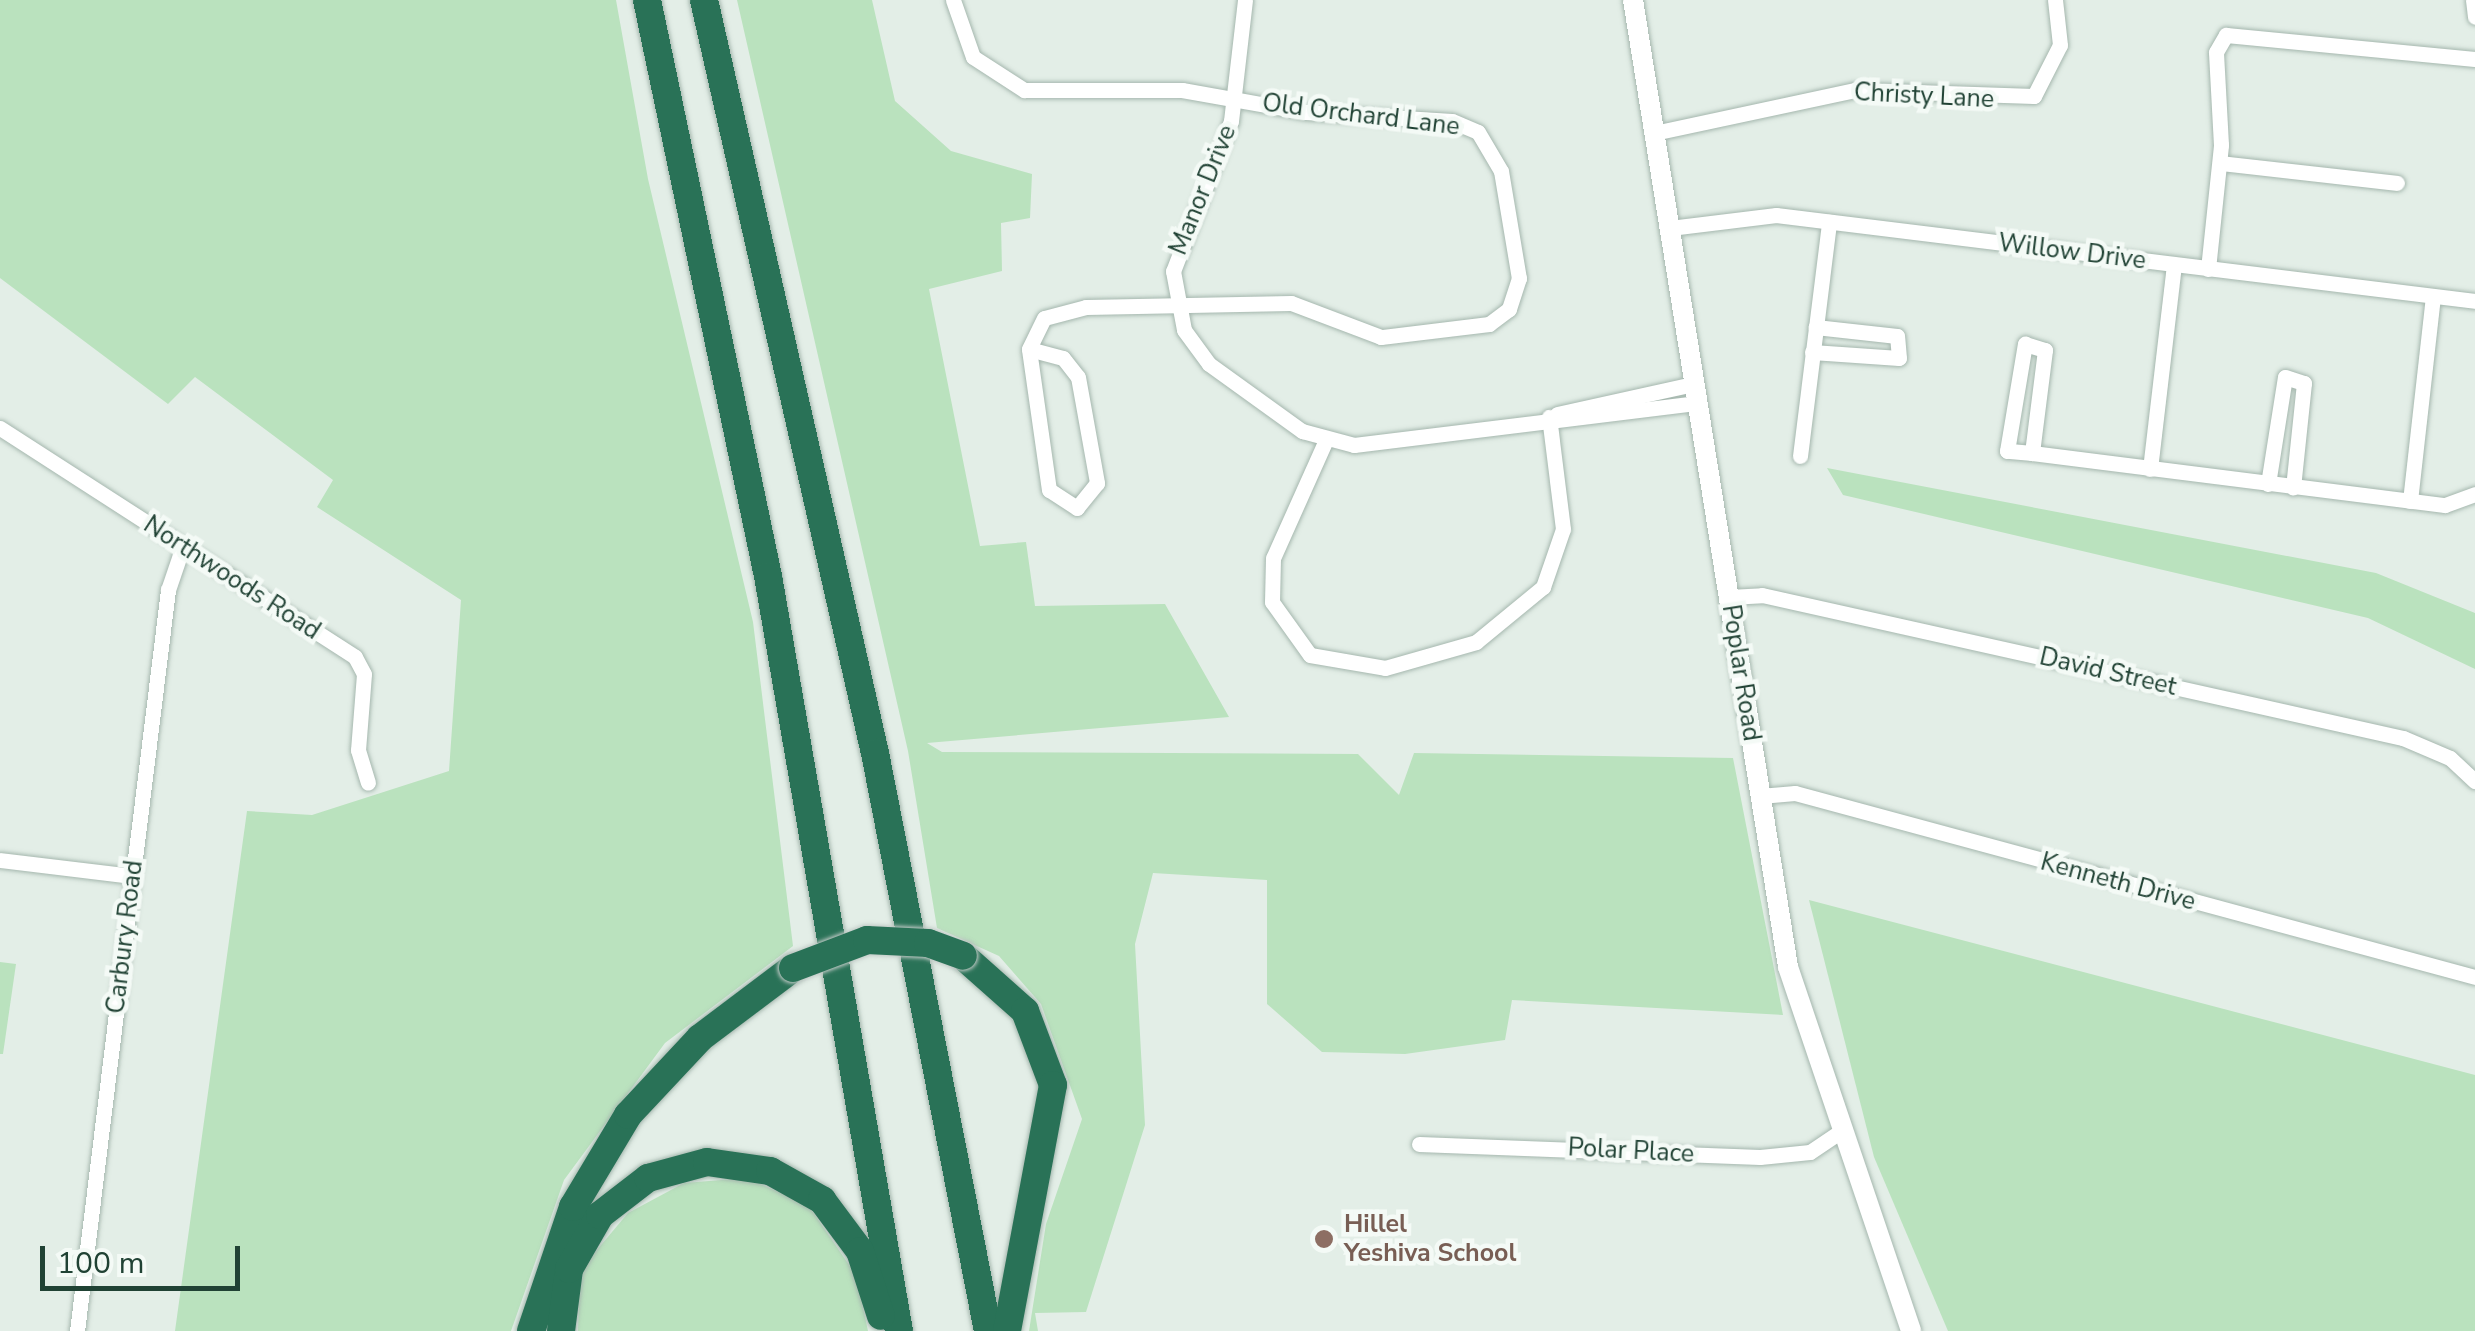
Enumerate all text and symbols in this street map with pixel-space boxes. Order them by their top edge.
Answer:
street label: Christy Lane [1853,77,1995,115]
street label: Old Orchard Lane [1261,88,1461,142]
street label: Manor Drive [1163,121,1243,259]
street label: Willow Drive [1996,228,2148,276]
street label: Northwoods Road [138,510,326,646]
street label: Poplar Road [1715,603,1767,743]
street label: David Street [2037,642,2179,702]
street label: Kenneth Drive [2037,847,2199,917]
street label: Carbury Road [101,859,149,1015]
street label: Polar Place [1567,1133,1695,1169]
place label: Hillel Yeshiva School [1344,1210,1516,1269]
scale bar [45,1226,245,1288]
marker: Hillel Yeshiva School [1313,1228,1335,1250]
text: 100 m [57,1243,144,1284]

